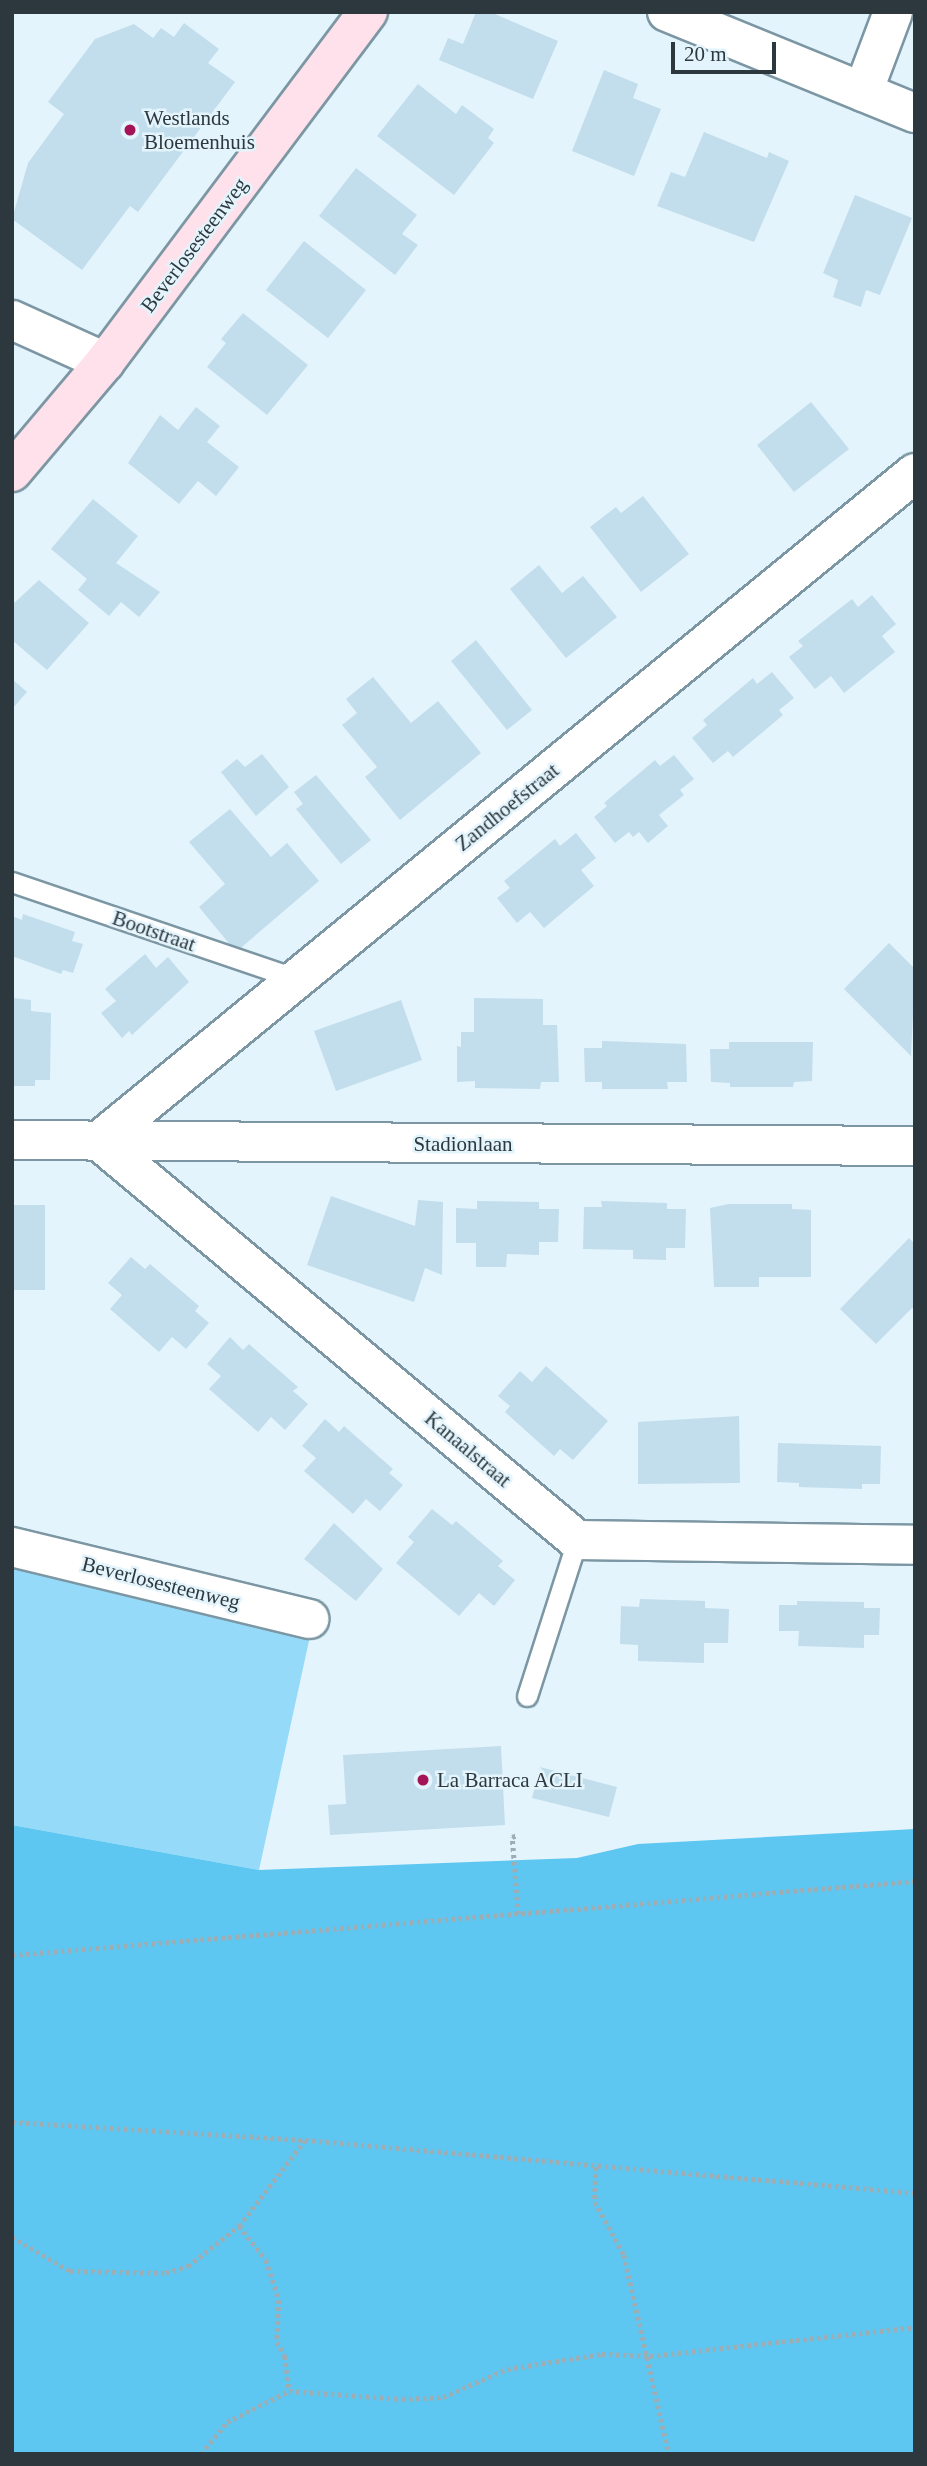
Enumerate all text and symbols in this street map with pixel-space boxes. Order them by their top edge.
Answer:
scale bar [675,28,780,72]
text: 20 m [684,42,727,66]
place label: Westlands Bloemenhuis [144,105,255,155]
marker: Westlands Bloemenhuis [122,122,138,138]
street label: Beverlosesteenweg [135,173,253,317]
street label: Zandhoefstraat [450,758,564,856]
street label: Bootstraat [109,905,199,957]
street label: Stadionlaan [413,1131,513,1157]
street label: Kanaalstraat [420,1406,516,1492]
street label: Beverlosesteenweg [79,1551,243,1615]
place label: La Barraca ACLI [437,1767,584,1793]
marker: La Barraca ACLI [415,1772,431,1788]

